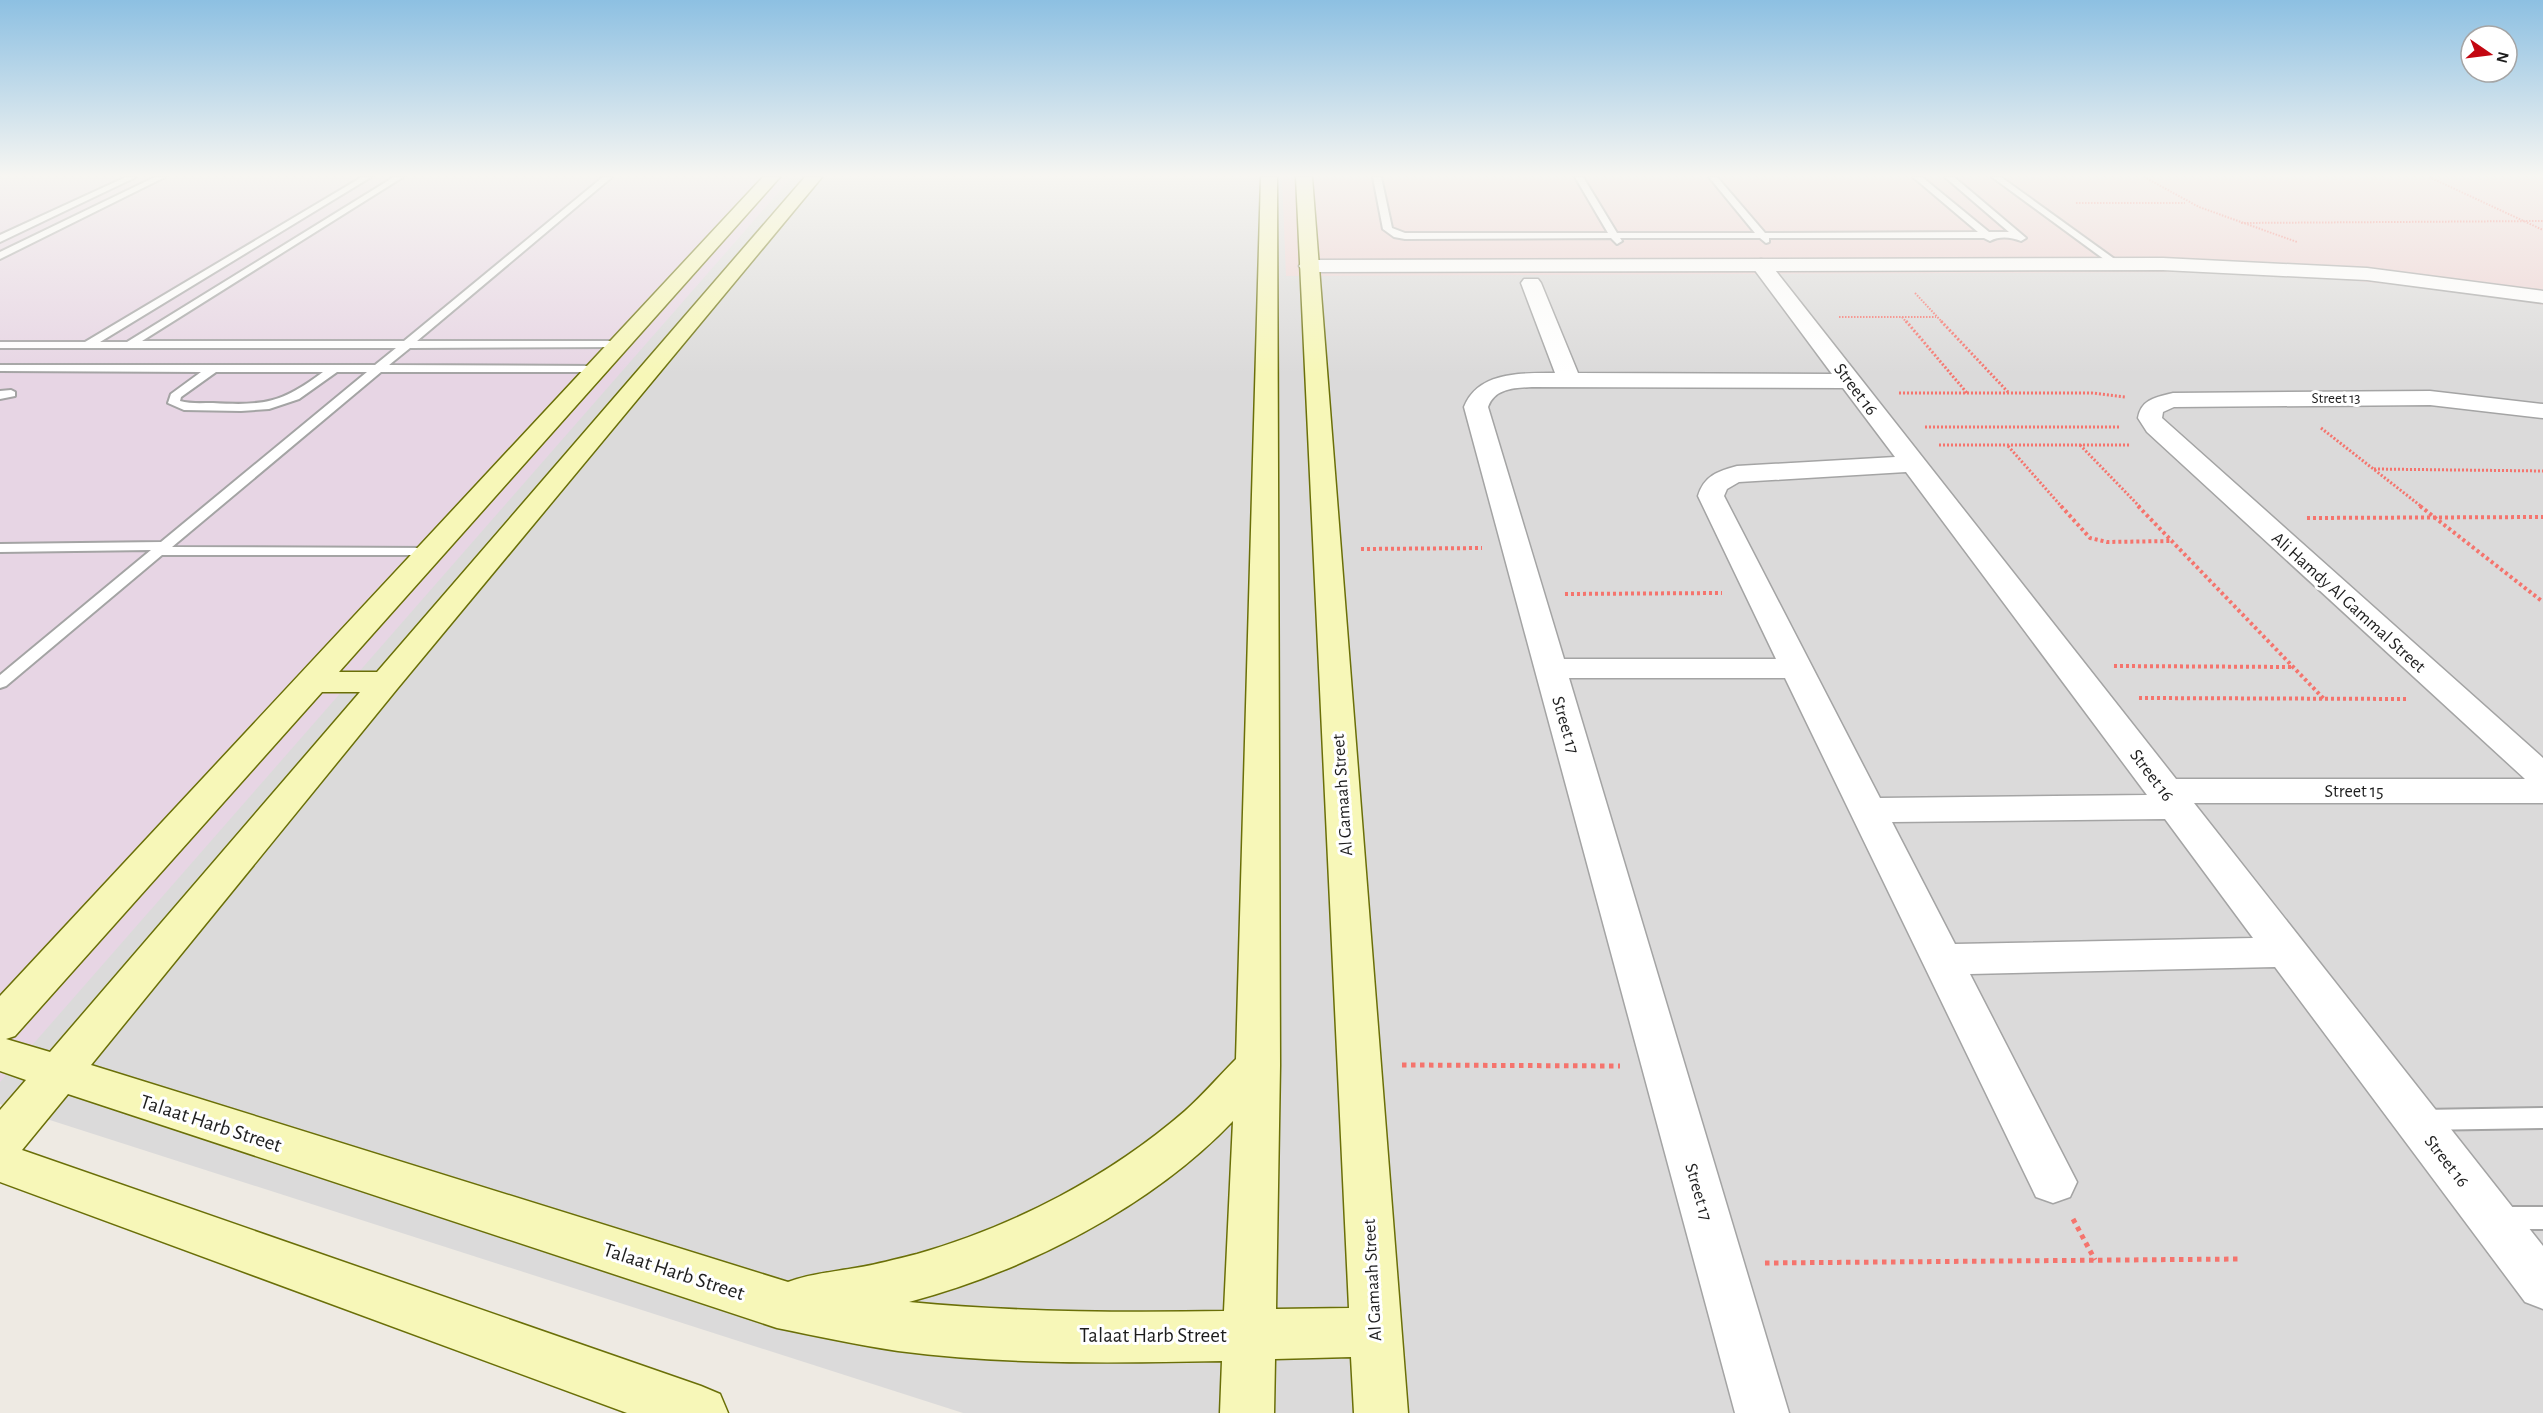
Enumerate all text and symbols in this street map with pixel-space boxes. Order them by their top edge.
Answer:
north arrow [2459,24,2519,84]
text: N [2493,50,2512,65]
street label: Street 16 [1830,360,1880,419]
street label: Street 13 [2311,391,2361,406]
street label: Ali Hamdy Al Gammal Street [2268,529,2429,676]
street label: Street 17 [1548,694,1582,756]
street label: Al Gamaah Street [1330,733,1356,857]
street label: Street 16 [2126,746,2176,805]
street label: Street 15 [2324,783,2384,801]
street label: Talaat Harb Street [138,1091,284,1156]
street label: Street 16 [2421,1132,2472,1191]
street label: Street 17 [1681,1161,1715,1223]
street label: Al Gamaah Street [1361,1218,1385,1341]
street label: Talaat Harb Street [601,1239,747,1304]
street label: Talaat Harb Street [1079,1325,1227,1346]

